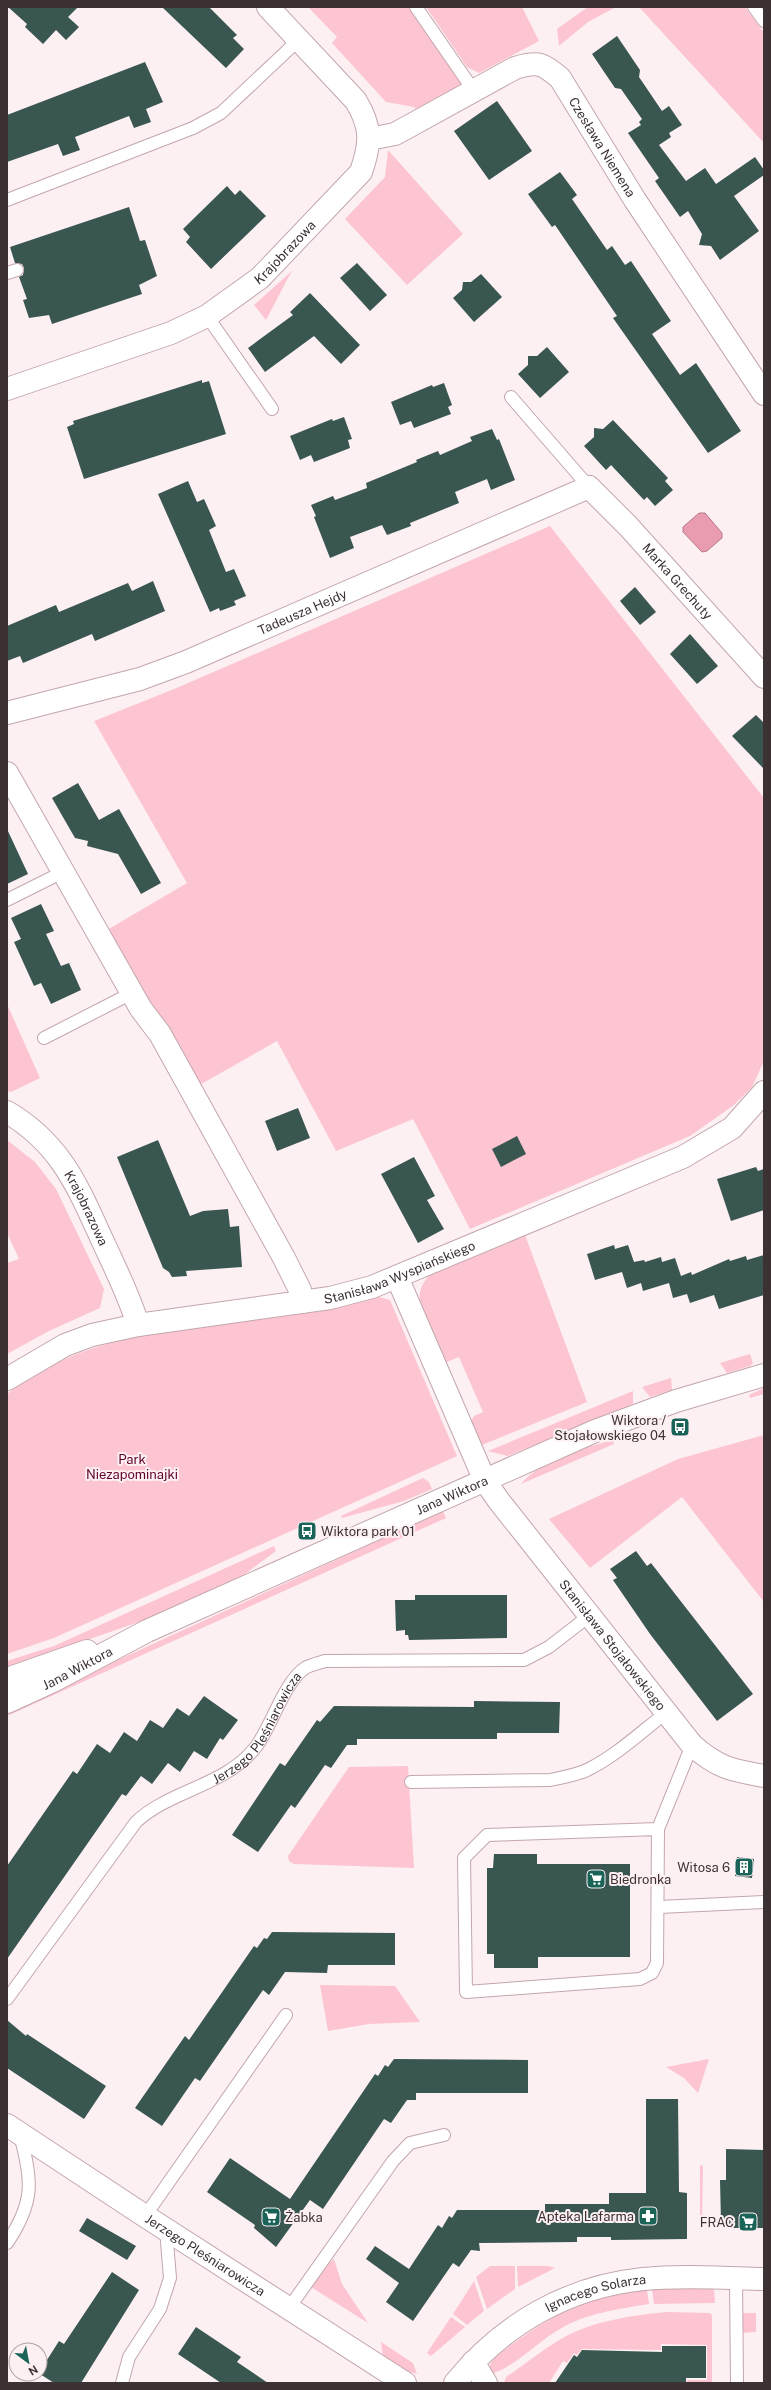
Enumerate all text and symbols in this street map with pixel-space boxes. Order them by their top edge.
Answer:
street label: Czesława Niemena [566,95,638,200]
street label: Krajobrazowa [252,218,319,288]
street label: Marka Grechuty [639,540,715,623]
street label: Tadeusza Hejdy [256,586,349,638]
street label: Krajobrazowa [61,1168,111,1248]
street label: Stanisława Wyspiańskiego [323,1238,477,1307]
place label: Wiktora / Stojałowskiego 04 [554,1413,666,1443]
bus stop icon: Wiktora / Stojałowskiego 04 [669,1416,691,1438]
park label: Park Niezapominajki [86,1452,178,1482]
street label: Jana Wiktora [414,1473,490,1518]
bus stop icon: Wiktora park 01 [296,1520,318,1542]
place label: Wiktora park 01 [321,1524,415,1539]
street label: Stanisława Stojałowskiego [556,1577,669,1713]
street label: Jana Wiktora [40,1644,115,1693]
street label: Jerzego Pleśniarowicza [210,1669,305,1787]
building icon: Witosa 6 [733,1856,755,1878]
place label: Witosa 6 [677,1860,730,1875]
supermarket icon: Biedronka [585,1868,607,1890]
place label: Biedronka [610,1872,671,1887]
pharmacy icon: Apteka Lafarma [637,2205,659,2227]
supermarket icon: Żabka [260,2206,282,2228]
place label: Apteka Lafarma [537,2209,634,2224]
place label: Żabka [285,2210,323,2225]
street label: Jerzego Pleśniarowicza [142,2211,268,2299]
supermarket icon: FRAC [737,2211,759,2233]
place label: FRAC [700,2215,734,2230]
street label: Ignacego Solarza [543,2272,647,2315]
north arrow [8,2342,48,2382]
text: N [26,2363,40,2378]

